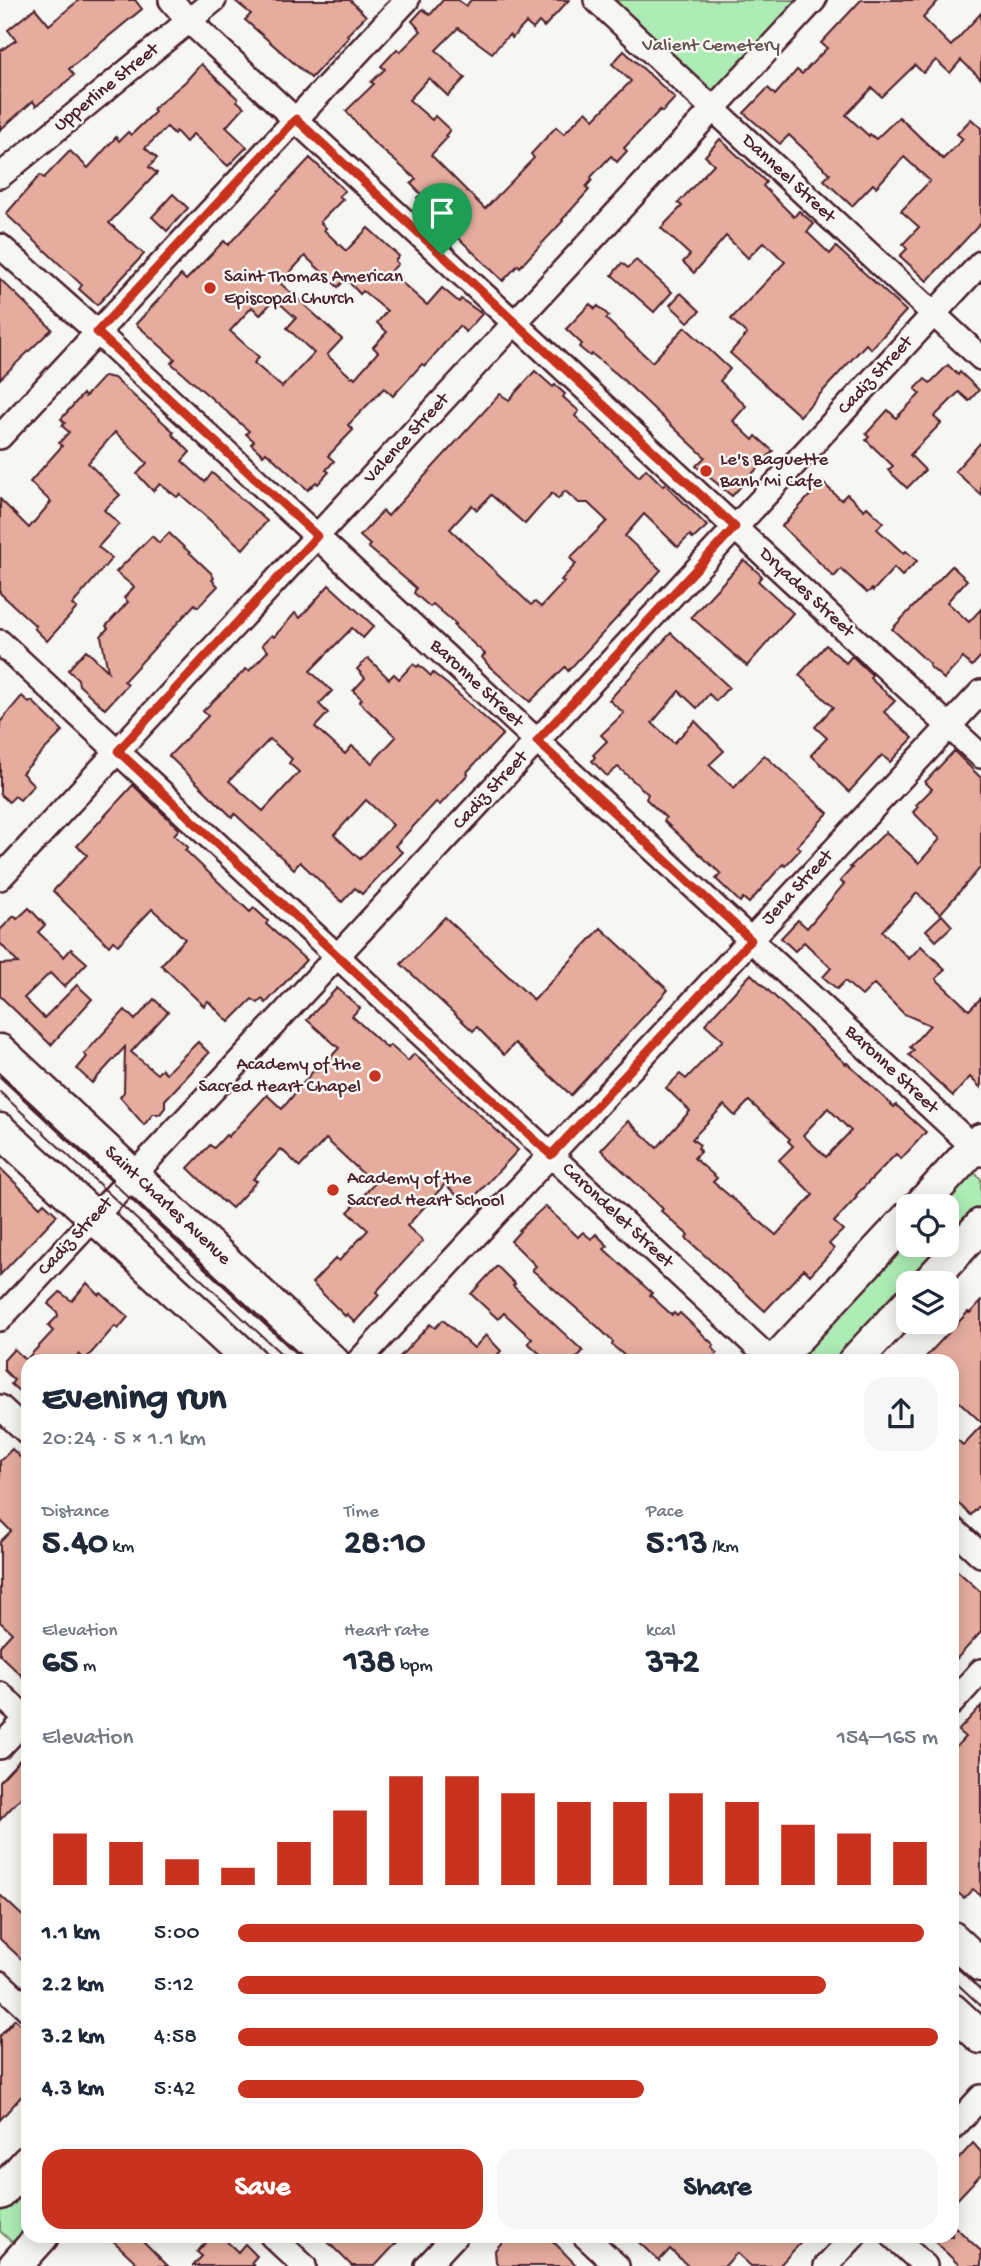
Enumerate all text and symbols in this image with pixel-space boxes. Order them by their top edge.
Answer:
park label: Valient Cemetery [641,35,780,58]
street label: Upperline Street [50,37,166,137]
street label: Danneel Street [735,128,841,230]
pin [412,183,472,255]
icon: arrive [423,194,461,232]
place label: Saint Thomas American Episcopal Church [224,266,403,311]
marker: Saint Thomas American Episcopal Church [202,280,218,296]
street label: Cadiz Street [834,330,920,420]
street label: Valence Street [359,387,456,490]
place label: Le's Baguette Banh Mi Cafe [719,449,828,494]
marker: Le's Baguette Banh Mi Cafe [698,463,714,479]
street label: Dryades Street [752,542,860,645]
street label: Baronne Street [424,634,529,735]
street label: Cadiz Street [449,745,535,835]
street label: Jena Street [757,844,840,930]
street label: Baronne Street [839,1020,944,1121]
place label: Academy of the Sacred Heart Chapel [198,1054,361,1099]
marker: Academy of the Sacred Heart Chapel [367,1068,383,1084]
street label: Saint Charles Avenue [99,1141,235,1271]
street label: Carondelet Street [556,1158,679,1275]
place label: Academy of the Sacred Heart School [347,1168,505,1213]
marker: Academy of the Sacred Heart School [325,1182,341,1198]
street label: Cadiz Street [34,1191,120,1281]
map controls [896,1194,959,1334]
button: locate [896,1194,959,1257]
button: layers [896,1271,959,1334]
button: share [864,1377,938,1451]
text: Evening run [42,1378,226,1422]
text: 20:24 · 5 × 1.1 km [42,1426,206,1453]
text: Distance [42,1501,109,1524]
text: Time [344,1501,379,1524]
text: Pace [646,1501,683,1524]
text: 5.40 [42,1524,108,1565]
text: 28:10 [344,1524,425,1565]
text: 5:13 [646,1524,708,1565]
text: km [108,1536,134,1559]
text: /km [708,1536,739,1559]
text: Elevation [42,1620,118,1643]
text: Heart rate [344,1620,429,1643]
text: kcal [646,1620,676,1643]
text: 65 [42,1643,78,1684]
text: 138 [344,1643,395,1684]
text: 372 [646,1643,700,1684]
text: m [78,1655,96,1678]
text: bpm [395,1655,433,1678]
text: Elevation [42,1725,133,1752]
text: 154–165 m [837,1725,938,1752]
text: 1.1 km [42,1920,100,1947]
text: 5:00 [154,1920,199,1947]
text: 2.2 km [42,1972,104,1999]
text: 5:12 [154,1972,194,1999]
text: 3.2 km [42,2024,104,2051]
text: 4:58 [154,2024,197,2051]
text: 4.3 km [42,2076,104,2103]
text: 5:42 [154,2076,195,2103]
button: Save [42,2149,483,2229]
button: Share [497,2149,938,2229]

